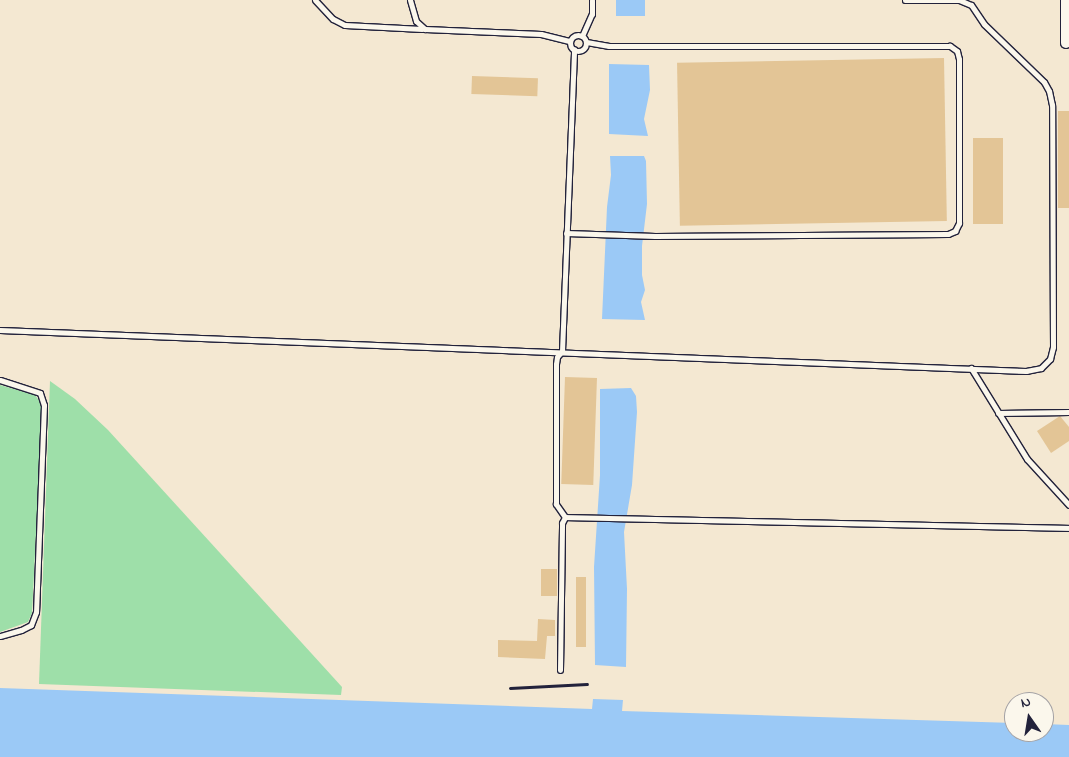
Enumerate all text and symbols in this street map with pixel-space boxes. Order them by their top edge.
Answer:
north arrow [1004,692,1054,742]
text: N [1019,692,1033,714]

